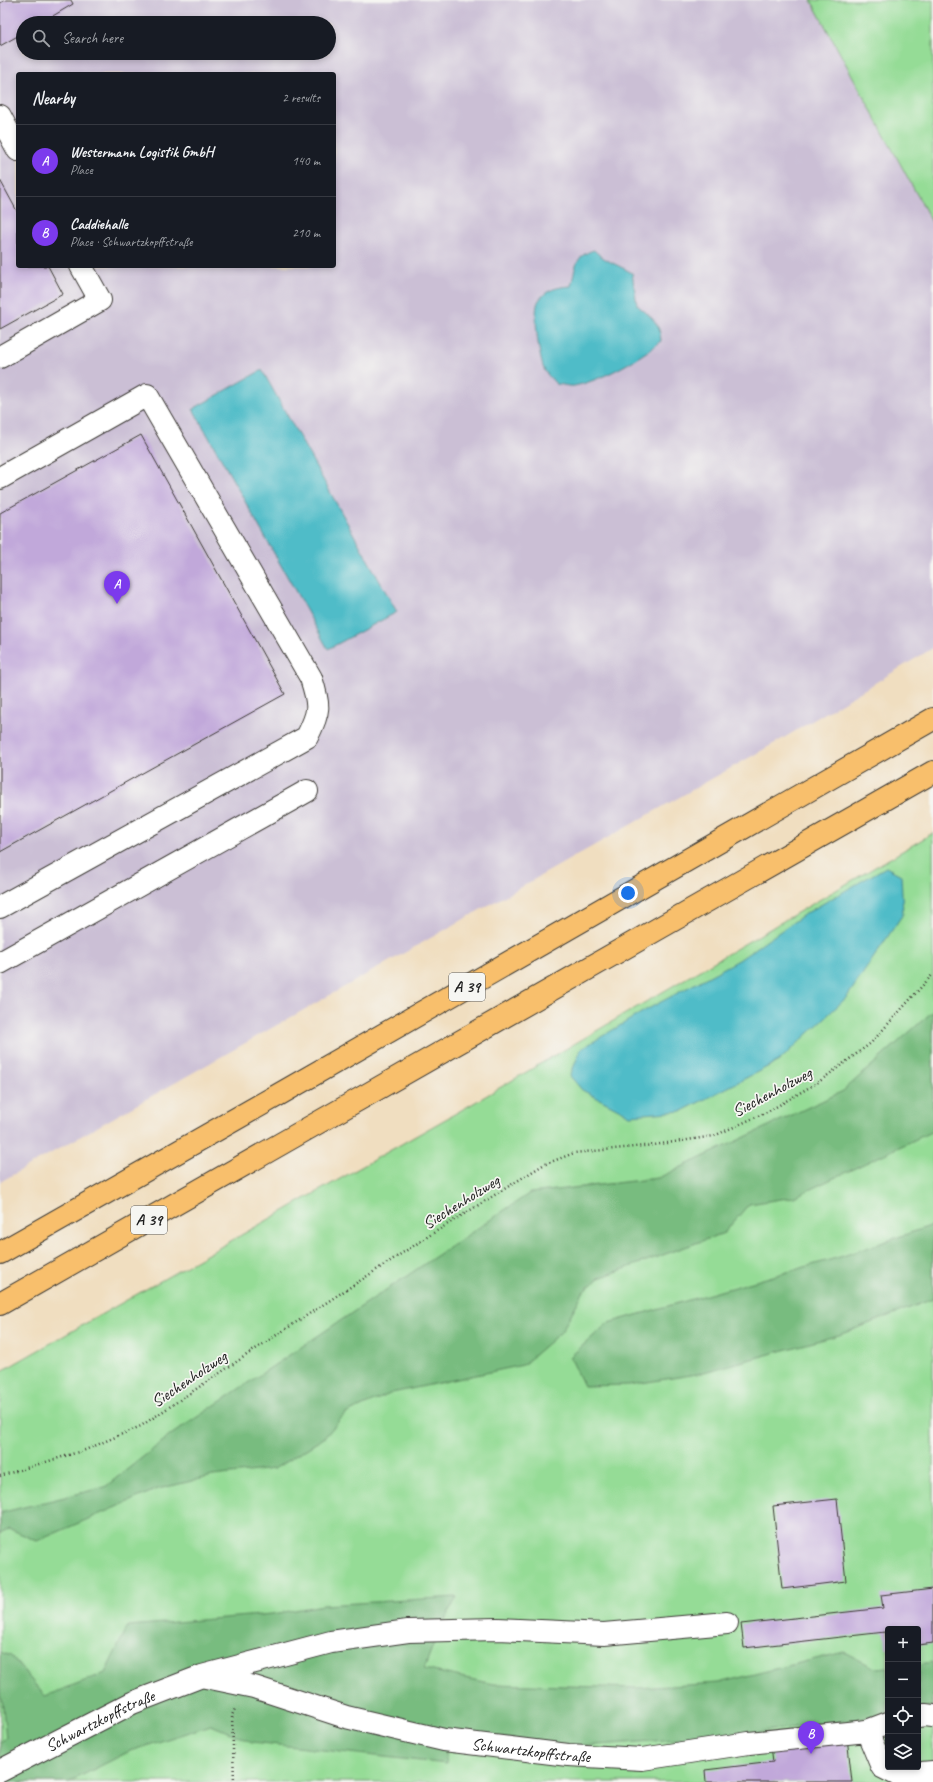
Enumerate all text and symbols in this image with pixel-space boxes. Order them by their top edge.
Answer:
search box [16,16,336,60]
icon: search [30,27,52,49]
text: Search here [62,29,123,48]
text: Nearby [32,88,75,109]
text: 2 results [282,90,320,106]
text: Westermann Logistik GmbH [70,143,213,162]
text: A [42,153,48,169]
text: 140 m [292,153,320,169]
text: Place [70,162,93,178]
text: Caddiehalle [70,215,128,234]
text: B [42,225,48,241]
text: 210 m [292,225,320,241]
text: Place · Schwartzkopffstraße [70,234,193,250]
pin: A [104,571,130,604]
your location [618,883,638,903]
road number: A 39 [449,973,485,1001]
street label: Siechenholzweg [729,1061,817,1122]
street label: Siechenholzweg [419,1169,505,1234]
road number: A 39 [131,1206,167,1234]
street label: Siechenholzweg [147,1345,232,1412]
map controls [885,1626,921,1770]
button: + [885,1626,921,1662]
button: − [885,1662,921,1698]
street label: Schwartzkopffstraße [42,1684,159,1756]
button: locate [885,1698,921,1734]
pin: B [798,1721,824,1754]
street label: Schwartzkopffstraße [471,1733,592,1767]
button: layers [885,1734,921,1770]

